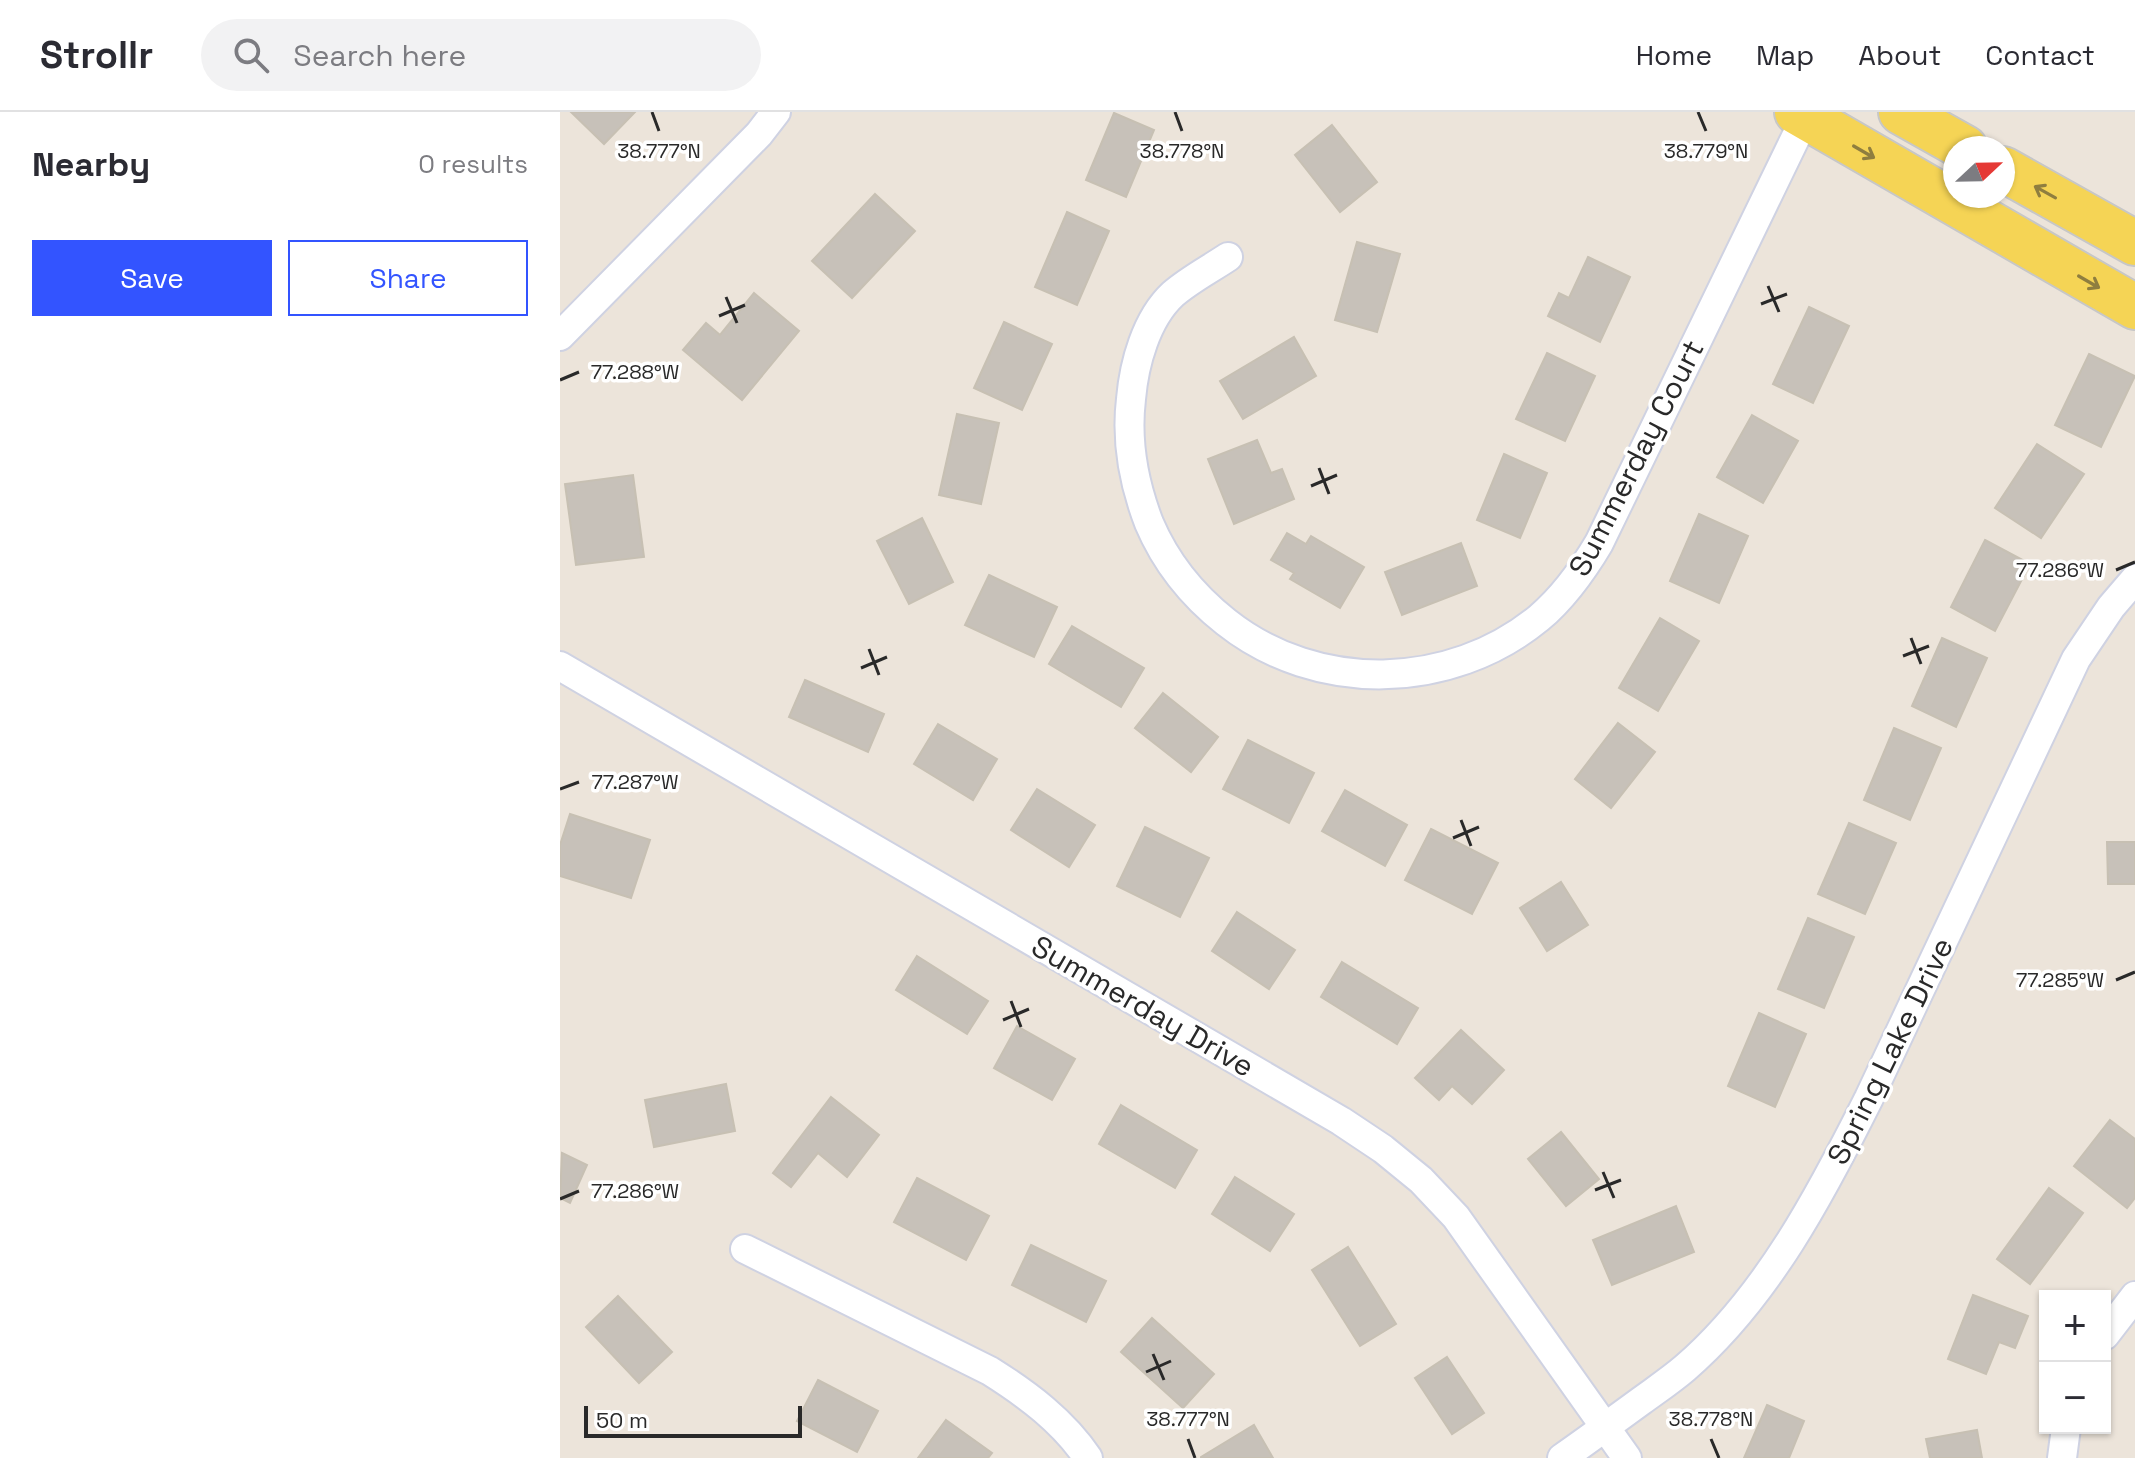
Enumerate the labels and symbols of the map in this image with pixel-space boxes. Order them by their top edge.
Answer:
north arrow [1943,136,2015,208]
text: 38.777°N [617,138,701,164]
text: 38.778°N [1140,138,1224,164]
text: 38.779°N [1664,138,1748,164]
one-way arrow [1851,145,1875,160]
one-way arrow [2033,184,2057,200]
one-way arrow [2077,274,2100,290]
street label: Summerday Court [1560,333,1712,583]
text: 77.288°W [591,359,679,385]
text: 77.286°W [2016,557,2104,583]
text: 77.287°W [592,769,679,795]
street label: Summerday Drive [1025,926,1261,1086]
street label: Spring Lake Drive [1818,931,1962,1171]
text: 77.285°W [2016,967,2104,993]
text: 77.286°W [591,1178,679,1204]
scale bar [584,1402,802,1438]
text: 38.777°N [1146,1406,1230,1432]
text: 38.778°N [1669,1406,1753,1432]

